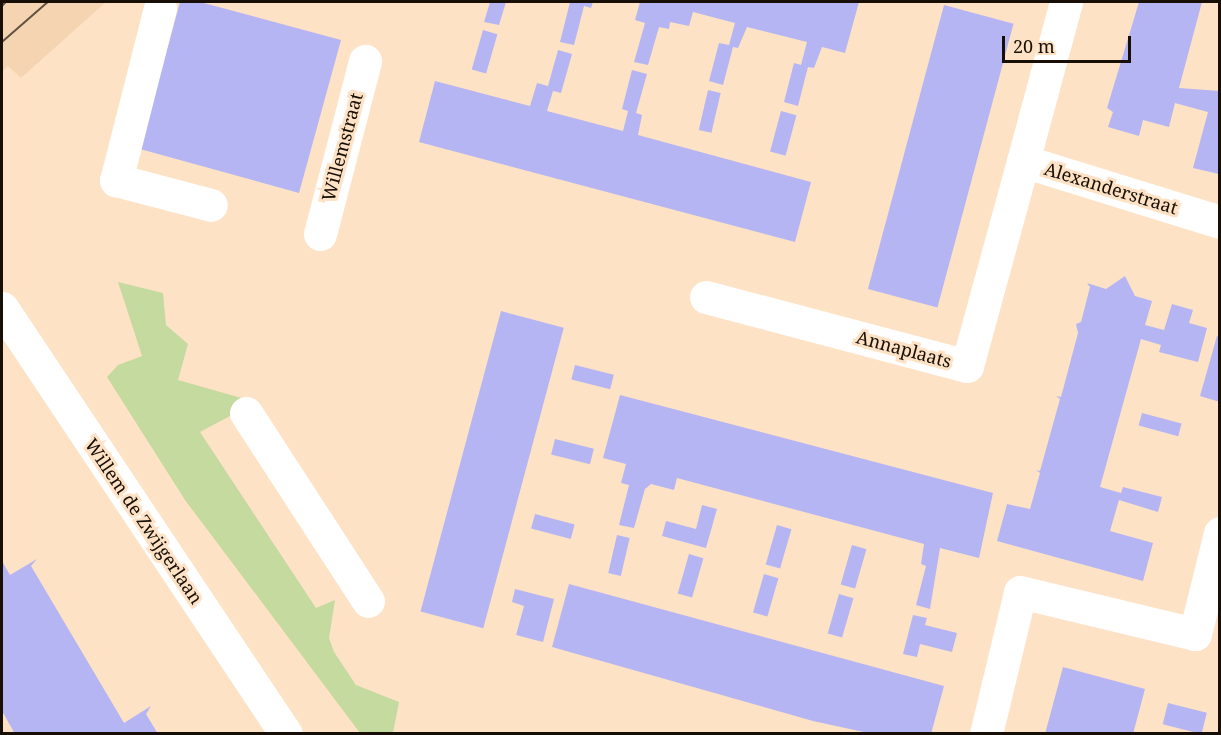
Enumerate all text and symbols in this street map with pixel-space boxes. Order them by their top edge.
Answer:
scale bar [1005,24,1134,62]
text: 20 m [1013,34,1055,58]
street label: Willemstraat [317,90,367,204]
street label: Alexanderstraat [1042,157,1180,219]
street label: Annaplaats [854,326,954,372]
street label: Willem de Zwijgerlaan [81,434,207,608]

